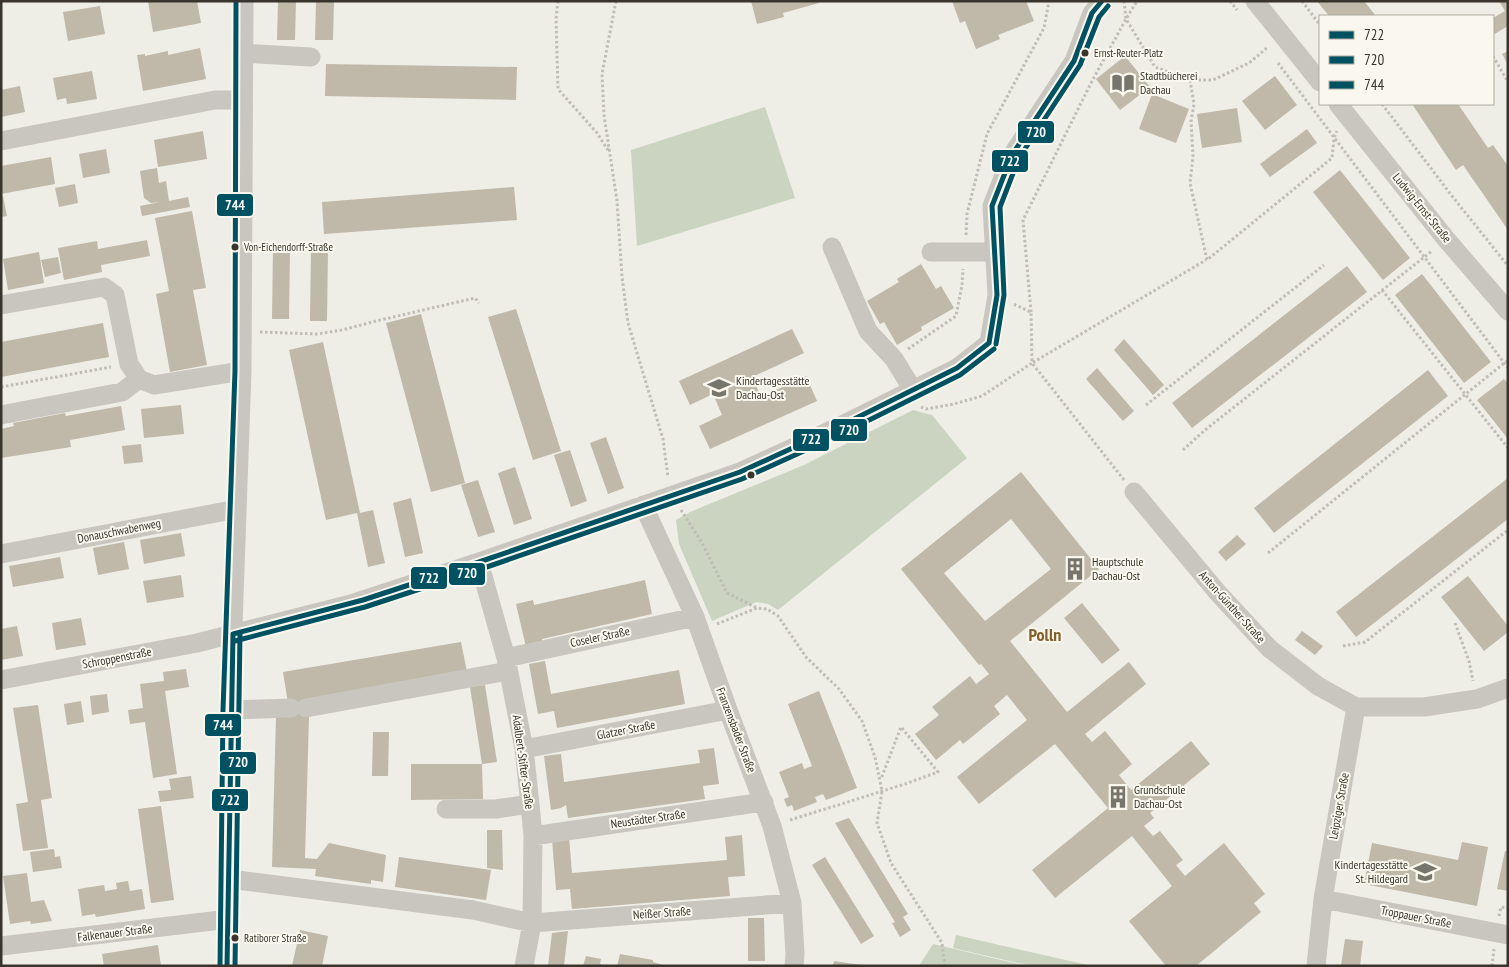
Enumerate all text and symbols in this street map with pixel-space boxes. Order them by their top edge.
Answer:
legend [1319,15,1494,105]
text: 722 [1364,25,1384,44]
place label: Ernst-Reuter-Platz [1094,46,1163,60]
marker: Ernst-Reuter-Platz [1080,48,1090,58]
text: 720 [1364,50,1385,69]
place label: Stadtbücherei Dachau [1140,68,1198,97]
library icon: Stadtbücherei Dachau [1110,70,1136,96]
text: 744 [1364,75,1385,94]
line badge: 720 [1017,120,1055,144]
text: 720 [1026,123,1046,141]
line badge: 722 [991,149,1029,173]
text: 722 [1000,152,1020,170]
street label: Ludwig-Ernst-Straße [1390,170,1455,246]
line badge: 744 [216,193,254,217]
text: 744 [225,196,245,214]
place label: Von-Eichendorff-Straße [243,240,333,254]
marker: Von-Eichendorff-Straße [230,242,240,252]
place label: Kindertagesstätte Dachau-Ost [736,373,809,402]
school or university icon: Kindertagesstätte Dachau-Ost [706,375,732,401]
line badge: 720 [830,418,868,442]
text: 720 [839,421,859,439]
line badge: 722 [792,428,830,452]
text: 722 [801,430,821,448]
unlabelled marker [746,470,756,480]
street label: Donauschwabenweg [76,515,162,546]
place label: Hauptschule Dachau-Ost [1092,554,1144,583]
building icon: Hauptschule Dachau-Ost [1062,556,1088,582]
line badge: 720 [448,562,486,586]
text: 720 [457,564,477,582]
line badge: 722 [410,566,448,590]
street label: Anton-Günther-Straße [1196,567,1269,646]
text: 722 [419,569,439,587]
street label: Coseler Straße [569,623,631,650]
district label: Polln [1029,623,1061,646]
street label: Schroppenstraße [81,643,153,672]
street label: Franzensbader Straße [713,685,760,775]
line badge: 744 [204,713,242,737]
street label: Adalbert-Stifter-Straße [509,714,538,810]
text: 744 [213,716,233,734]
street label: Glatzer Straße [595,717,656,743]
line badge: 720 [219,751,257,775]
text: 720 [228,753,248,771]
street label: Leipziger Straße [1325,771,1352,840]
place label: Grundschule Dachau-Ost [1134,782,1185,811]
building icon: Grundschule Dachau-Ost [1105,784,1131,810]
line badge: 722 [211,788,249,812]
text: 722 [220,791,240,809]
street label: Neustädter Straße [610,806,686,831]
place label: Kindertagesstätte St. Hildegard [1335,857,1408,886]
school or university icon: Kindertagesstätte St. Hildegard [1412,859,1438,885]
street label: Troppauer Straße [1380,902,1453,931]
street label: Neißer Straße [633,903,691,922]
street label: Falkenauer Straße [77,920,153,945]
place label: Ratiborer Straße [244,931,307,945]
marker: Ratiborer Straße [230,933,240,943]

